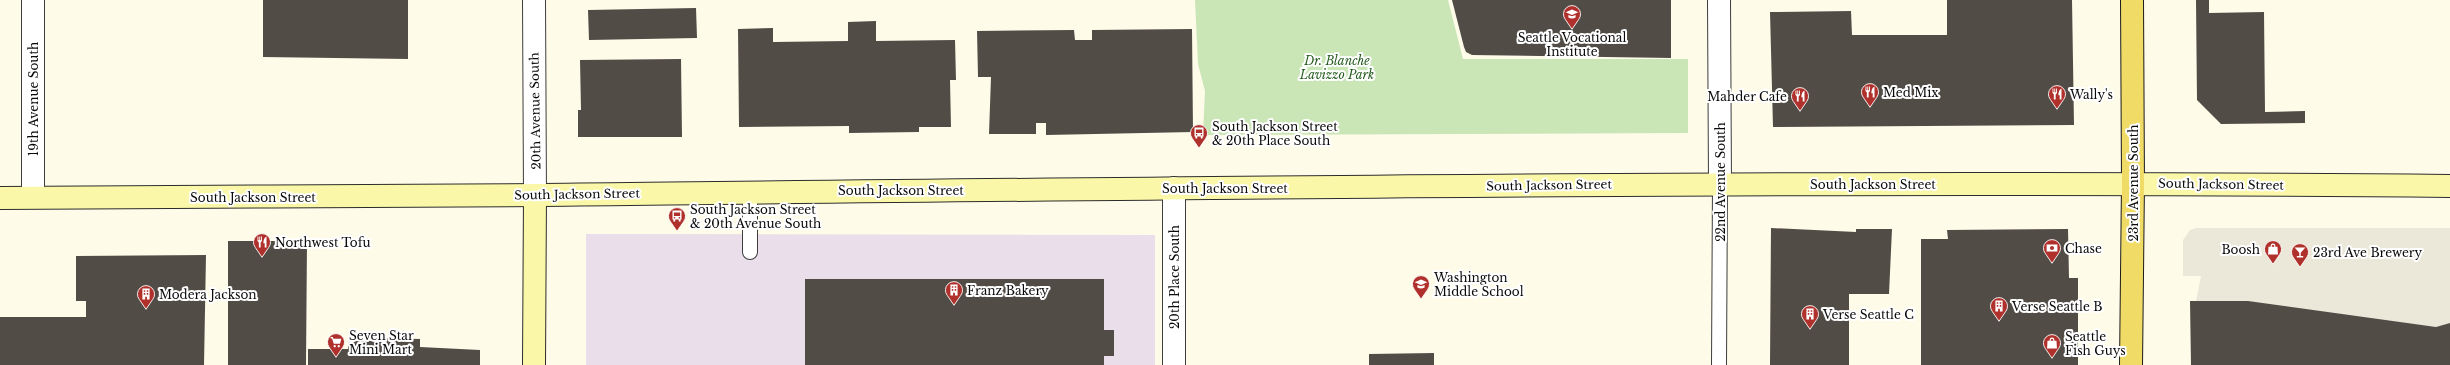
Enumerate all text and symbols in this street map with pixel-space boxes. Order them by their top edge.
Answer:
school or university icon: Seattle Vocational Institute [1562,4,1582,29]
place label: Seattle Vocational Institute [1518,30,1626,59]
street label: 19th Avenue South [26,42,41,156]
street label: 20th Avenue South [526,52,544,170]
park label: Dr. Blanche Lavizzo Park [1299,53,1374,82]
restaurant icon: Med Mix [1860,82,1880,107]
restaurant icon: Wally's [2047,84,2067,109]
place label: Med Mix [1883,85,1939,100]
restaurant icon: Mahder Cafe [1790,86,1810,111]
place label: Wally's [2069,87,2113,102]
place label: Mahder Cafe [1707,89,1787,104]
place label: South Jackson Street & 20th Place South [1212,119,1338,148]
street label: 22nd Avenue South [1713,122,1728,242]
bus stop icon: South Jackson Street & 20th Place South [1189,123,1209,148]
street label: 23rd Avenue South [2126,124,2141,242]
street label: South Jackson Street [2158,175,2284,193]
street label: South Jackson Street [1486,176,1612,194]
street label: South Jackson Street [1810,177,1936,192]
street label: South Jackson Street [1162,181,1288,196]
street label: South Jackson Street [838,183,964,198]
street label: South Jackson Street [514,185,640,203]
street label: South Jackson Street [190,190,316,205]
place label: South Jackson Street & 20th Avenue South [690,202,821,231]
bus stop icon: South Jackson Street & 20th Avenue South [667,206,687,231]
street label: 20th Place South [1167,225,1182,329]
restaurant icon: Northwest Tofu [252,232,272,257]
place label: Northwest Tofu [275,235,371,250]
bank icon: Chase [2042,238,2062,263]
shop icon: Boosh [2263,239,2283,264]
place label: Chase [2065,241,2102,256]
place label: Boosh [2221,242,2260,257]
bar icon: 23rd Ave Brewery [2290,242,2310,267]
place label: 23rd Ave Brewery [2313,245,2423,260]
place label: Washington Middle School [1433,270,1524,299]
school or university icon: Washington Middle School [1411,274,1431,299]
building icon: Franz Bakery [944,280,964,305]
place label: Franz Bakery [967,283,1049,298]
building icon: Modera Jackson [136,284,156,309]
place label: Modera Jackson [159,287,257,302]
building icon: Verse Seattle B [1989,296,2009,321]
place label: Verse Seattle B [2011,299,2103,314]
building icon: Verse Seattle C [1800,304,1820,329]
place label: Verse Seattle C [1822,307,1914,322]
place label: Seven Star Mini Mart [349,328,414,357]
place label: Seattle Fish Guys [2065,329,2126,358]
supermarket icon: Seven Star Mini Mart [326,332,346,357]
shop icon: Seattle Fish Guys [2042,333,2062,358]

